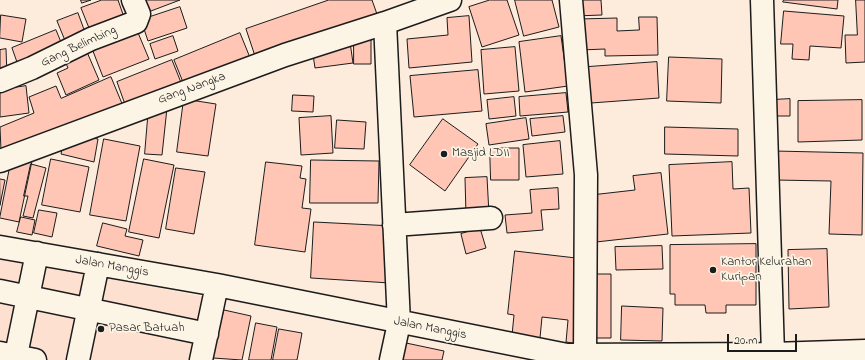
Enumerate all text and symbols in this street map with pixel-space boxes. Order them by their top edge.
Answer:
street label: Gang Belimbing [39,23,119,71]
street label: Gang Nangka [156,70,228,108]
place label: Masjid LDII [452,146,509,162]
marker: Masjid LDII [439,149,449,159]
street label: Jalan Manggis [74,253,150,281]
place label: Kantor Kelurahan Kuripan [721,255,812,286]
marker: Kantor Kelurahan Kuripan [708,265,718,275]
street label: Jalan Manggis [392,314,468,344]
place label: Pasar Batuah [109,321,184,337]
marker: Pasar Batuah [96,324,106,334]
scale bar [729,326,799,352]
text: 20 m [734,332,757,350]

